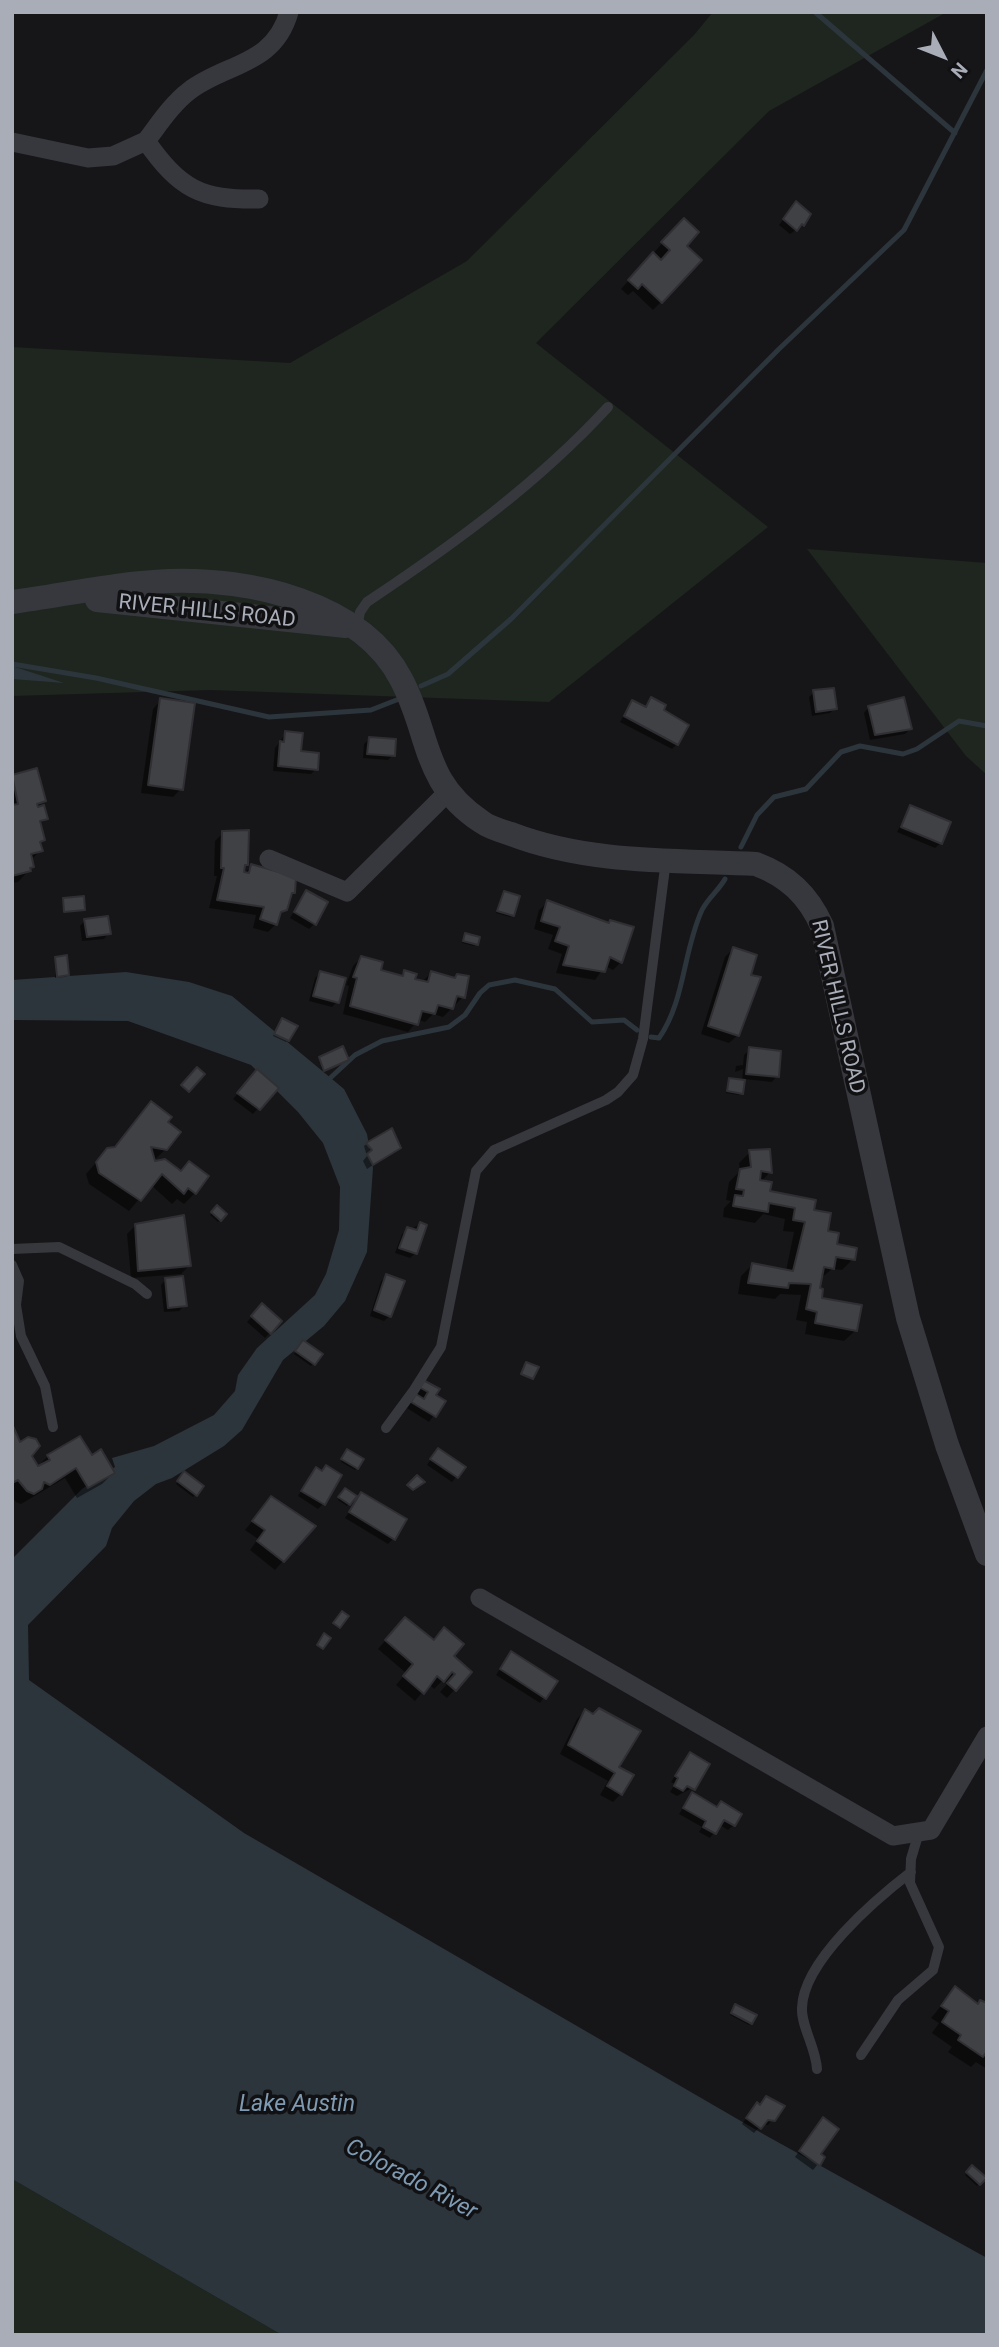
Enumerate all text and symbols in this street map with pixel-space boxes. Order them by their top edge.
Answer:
north arrow [908,21,978,91]
text: N [946,58,972,83]
street label: RIVER HILLS ROAD [117,590,297,634]
street label: RIVER HILLS ROAD [805,918,869,1096]
water label: Lake Austin [239,2091,355,2119]
water label: Colorado River [341,2134,481,2226]

